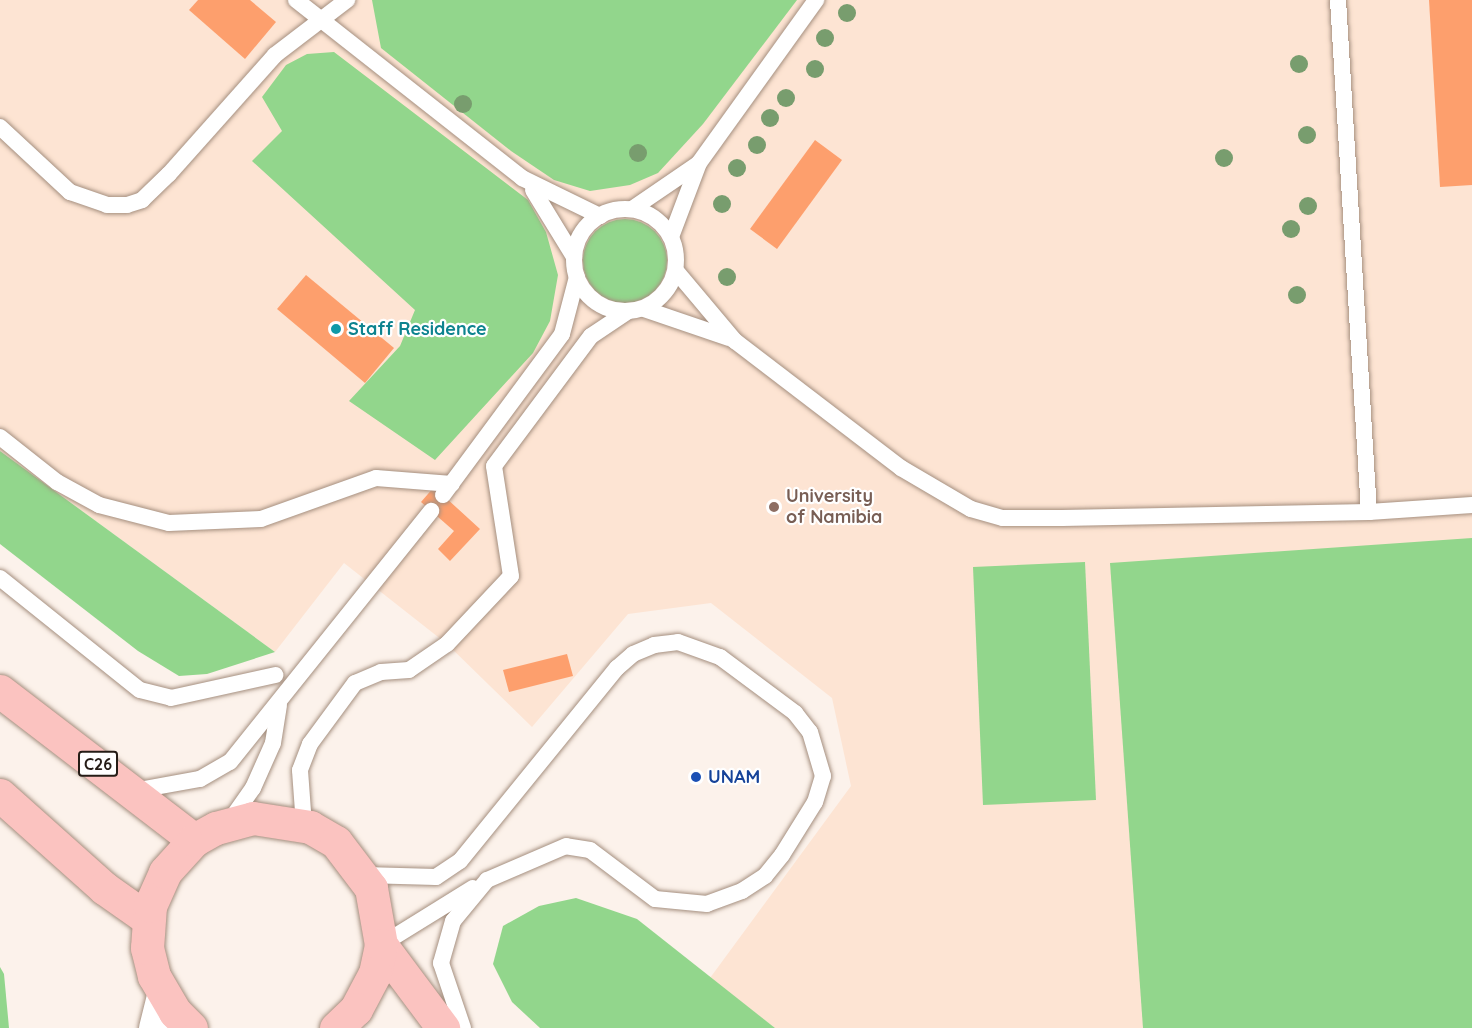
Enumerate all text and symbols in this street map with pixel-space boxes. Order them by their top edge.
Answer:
place label: Staff Residence [348,318,487,340]
marker: Staff Residence [329,322,343,336]
place label: University of Namibia [786,486,882,528]
marker: University of Namibia [767,500,781,514]
road number: C26 [77,751,119,777]
place label: UNAM [708,766,760,788]
marker: UNAM [689,770,703,784]

